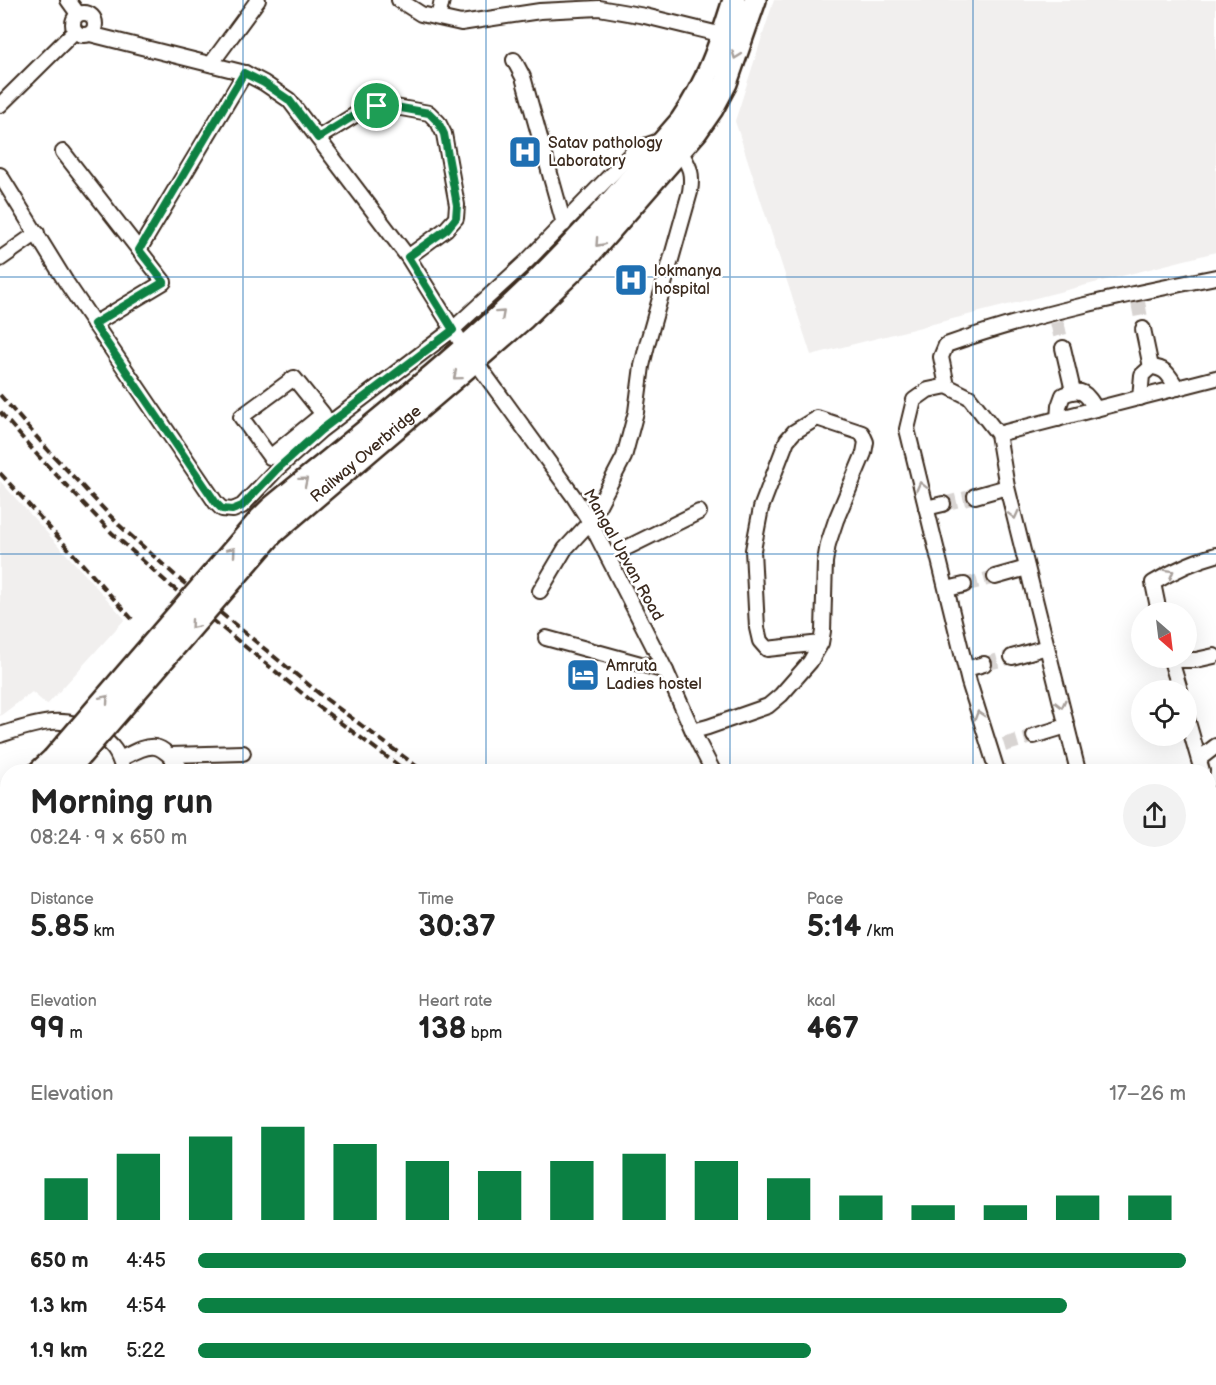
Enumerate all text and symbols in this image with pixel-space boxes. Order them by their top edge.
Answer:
one-way arrow [730,49,743,60]
pin [351,80,402,131]
icon: arrive [360,89,393,122]
hospital icon: Satav pathology Laboratory [507,134,543,170]
place label: Satav pathology Laboratory [548,134,663,171]
one-way arrow [595,236,606,247]
hospital icon: lokmanya hospital [613,262,649,298]
place label: lokmanya hospital [654,262,722,299]
one-way arrow [495,310,505,321]
one-way arrow [453,369,464,380]
street label: Railway Overbridge [307,401,425,506]
one-way arrow [297,477,308,488]
one-way arrow [915,481,928,491]
street label: Mangal Upvan Road [579,486,667,624]
one-way arrow [1007,509,1019,519]
one-way arrow [225,547,236,558]
one-way arrow [1164,569,1174,580]
north arrow [1131,602,1197,668]
map controls [1131,602,1197,746]
one-way arrow [190,618,201,628]
hotel icon: Amruta Ladies hostel [565,657,601,693]
place label: Amruta Ladies hostel [606,657,702,694]
button: locate [1131,680,1197,746]
one-way arrow [98,695,109,706]
one-way arrow [1054,699,1067,709]
one-way arrow [974,710,987,721]
text: Morning run [30,783,213,823]
button: share [1123,784,1186,847]
text: 08:24 · 9 × 650 m [30,826,187,850]
text: Distance [30,890,94,909]
text: Time [418,890,454,909]
text: Pace [807,890,843,909]
text: 5.85 [30,909,89,945]
text: 30:37 [418,909,496,945]
text: 5:14 [807,909,861,945]
text: km [89,922,115,941]
text: /km [861,922,894,941]
text: Elevation [30,992,97,1011]
text: Heart rate [418,992,492,1011]
text: kcal [807,992,835,1011]
text: 99 [30,1011,65,1047]
text: 138 [418,1011,467,1047]
text: 467 [807,1011,859,1047]
text: m [65,1024,83,1043]
text: bpm [467,1024,502,1043]
text: Elevation [30,1082,113,1106]
text: 17–26 m [1109,1082,1186,1106]
text: 650 m [30,1249,89,1273]
text: 4:45 [126,1249,166,1273]
text: 1.3 km [30,1294,87,1318]
text: 4:54 [126,1294,166,1318]
text: 1.9 km [30,1339,87,1363]
text: 5:22 [126,1339,165,1363]

